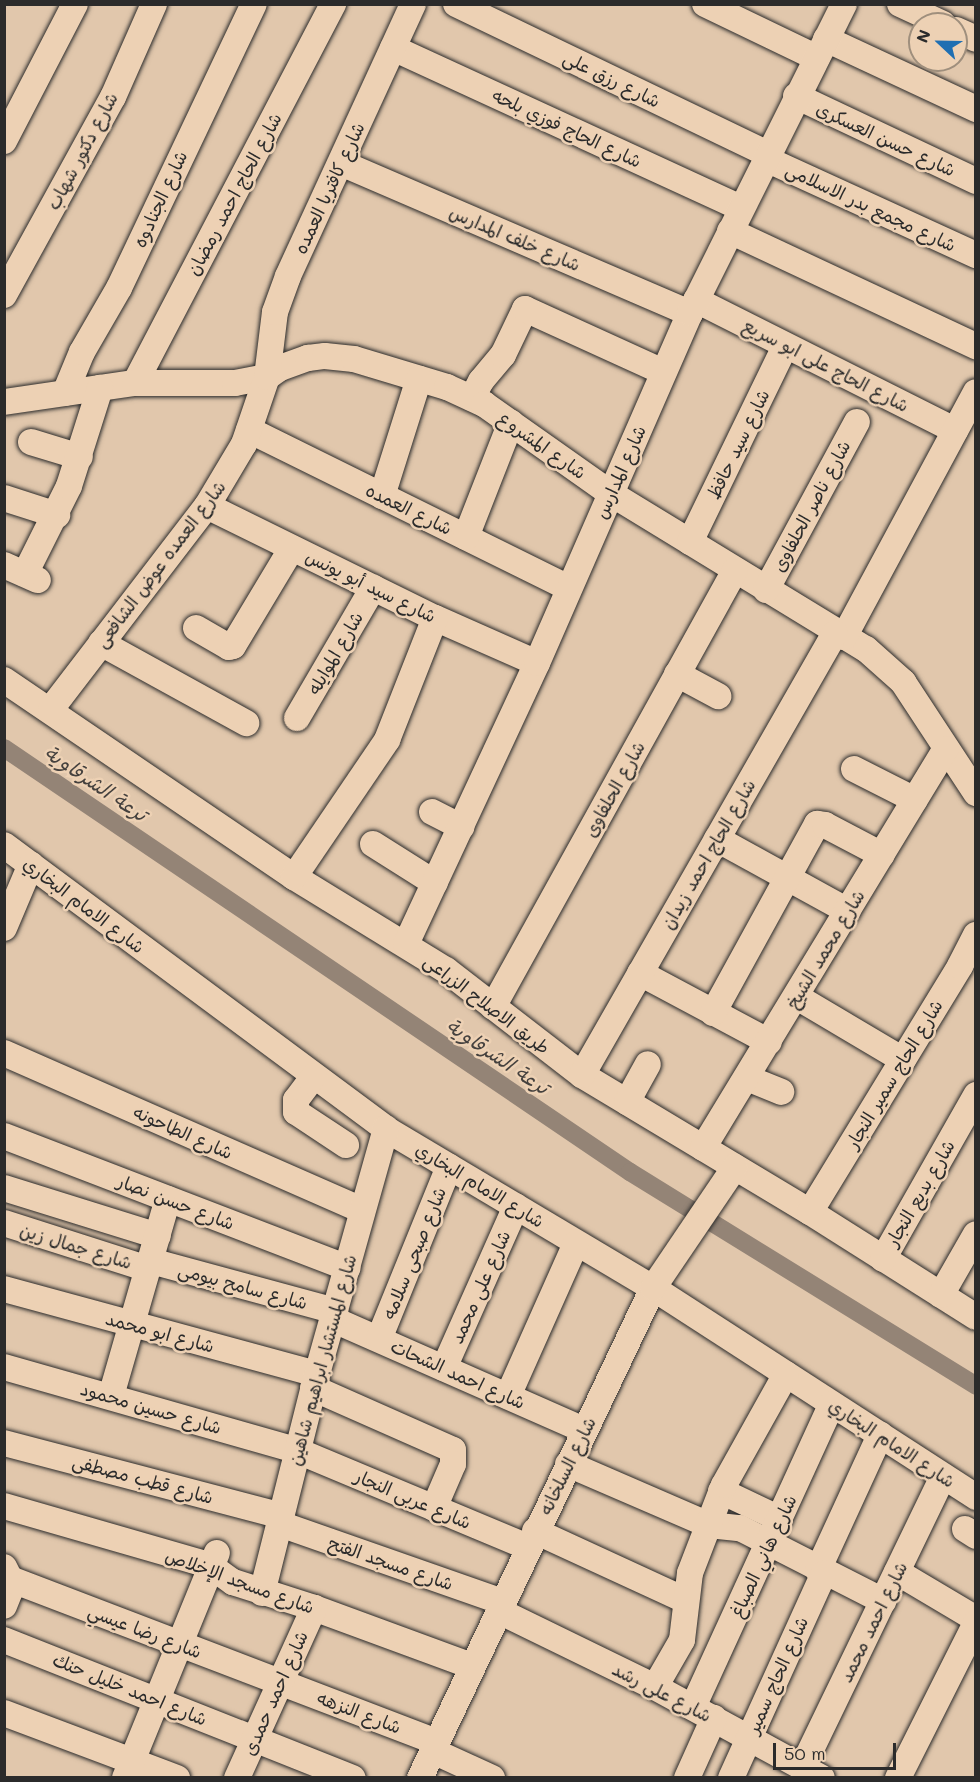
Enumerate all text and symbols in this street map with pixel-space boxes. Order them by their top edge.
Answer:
north arrow [908,12,968,72]
text: N [911,26,935,45]
street label: شارع رزق على [560,46,664,112]
street label: شارع الحاج فوزي بلحه [489,84,645,172]
street label: شارع دكتور شهاب [42,89,122,213]
street label: شارع حسن العسكرى [813,97,959,181]
street label: شارع الحاج احمد رمضان [182,109,286,279]
street label: شارع كافتريا العمده [289,119,369,257]
street label: شارع الجنادوه [128,147,192,251]
street label: شارع مجمع بدر الاسلامى [782,158,960,256]
street label: شارع خلف المدارس [446,201,584,275]
street label: شارع الحاج على ابو سريع [739,314,913,416]
street label: شارع سيد حافظ [702,386,774,502]
street label: شارع المشروع [494,407,590,483]
street label: شارع المدارس [590,422,650,522]
street label: شارع ناصر الحلفاوى [767,437,855,575]
street label: شارع العمده عوض الشافعى [90,476,230,652]
street label: شارع العمده [362,479,456,539]
street label: شارع سيد أبو يونس [302,545,440,627]
street label: شارع الموايله [303,608,367,698]
street label: شارع الحلفاوى [579,737,649,841]
water label: ترعة الشرقاوية [40,740,152,826]
street label: شارع الحاج احمد زيدان [656,775,760,933]
street label: شارع الامام البخاري [19,852,149,958]
street label: شارع محمد الشيخ [781,886,869,1012]
street label: طريق الاصلاح الزراعى [420,950,554,1058]
street label: شارع الحاج سمير النجار [841,996,947,1152]
water label: ترعة الشرقاوية [442,1013,554,1099]
street label: شارع الطاحونه [130,1100,236,1164]
street label: شارع بديع النجار [881,1136,959,1250]
street label: شارع الامام البخاري [412,1138,548,1232]
street label: شارع حسن نصار [114,1170,238,1234]
street label: شارع صبحى سلامه [378,1184,450,1322]
street label: شارع جمال زين [17,1219,135,1273]
street label: شارع على محمد [445,1227,515,1347]
street label: شارع المستشار ابراهيم شاهين [283,1252,361,1468]
street label: شارع سامح بيومى [176,1258,310,1314]
street label: شارع ابو محمد [103,1307,217,1357]
street label: شارع احمد الشحات [387,1335,529,1413]
street label: شارع حسين محمود [78,1378,224,1438]
street label: شارع الامام البخاري [825,1394,959,1492]
street label: شارع السلخانه [534,1413,600,1519]
street label: شارع قطب مصطفى [70,1450,216,1508]
street label: شارع عربى النجار [352,1465,474,1533]
street label: شارع هاني الصباغ [725,1491,801,1621]
street label: شارع مسجد الفتح [326,1532,456,1594]
street label: شارع مسجد الإخلاص [163,1544,317,1618]
street label: شارع احمد محمد [834,1558,912,1686]
street label: شارع رضا عيسي [85,1599,205,1663]
street label: شارع الحاج سمير [742,1613,812,1737]
street label: شارع احمد حمدى [238,1627,312,1759]
street label: شارع احمد خليل حنك [50,1648,210,1730]
street label: شارع على رشد [609,1658,715,1726]
street label: شارع النزهه [314,1686,404,1738]
scale bar [776,1731,899,1769]
text: 50 m [784,1741,826,1765]

